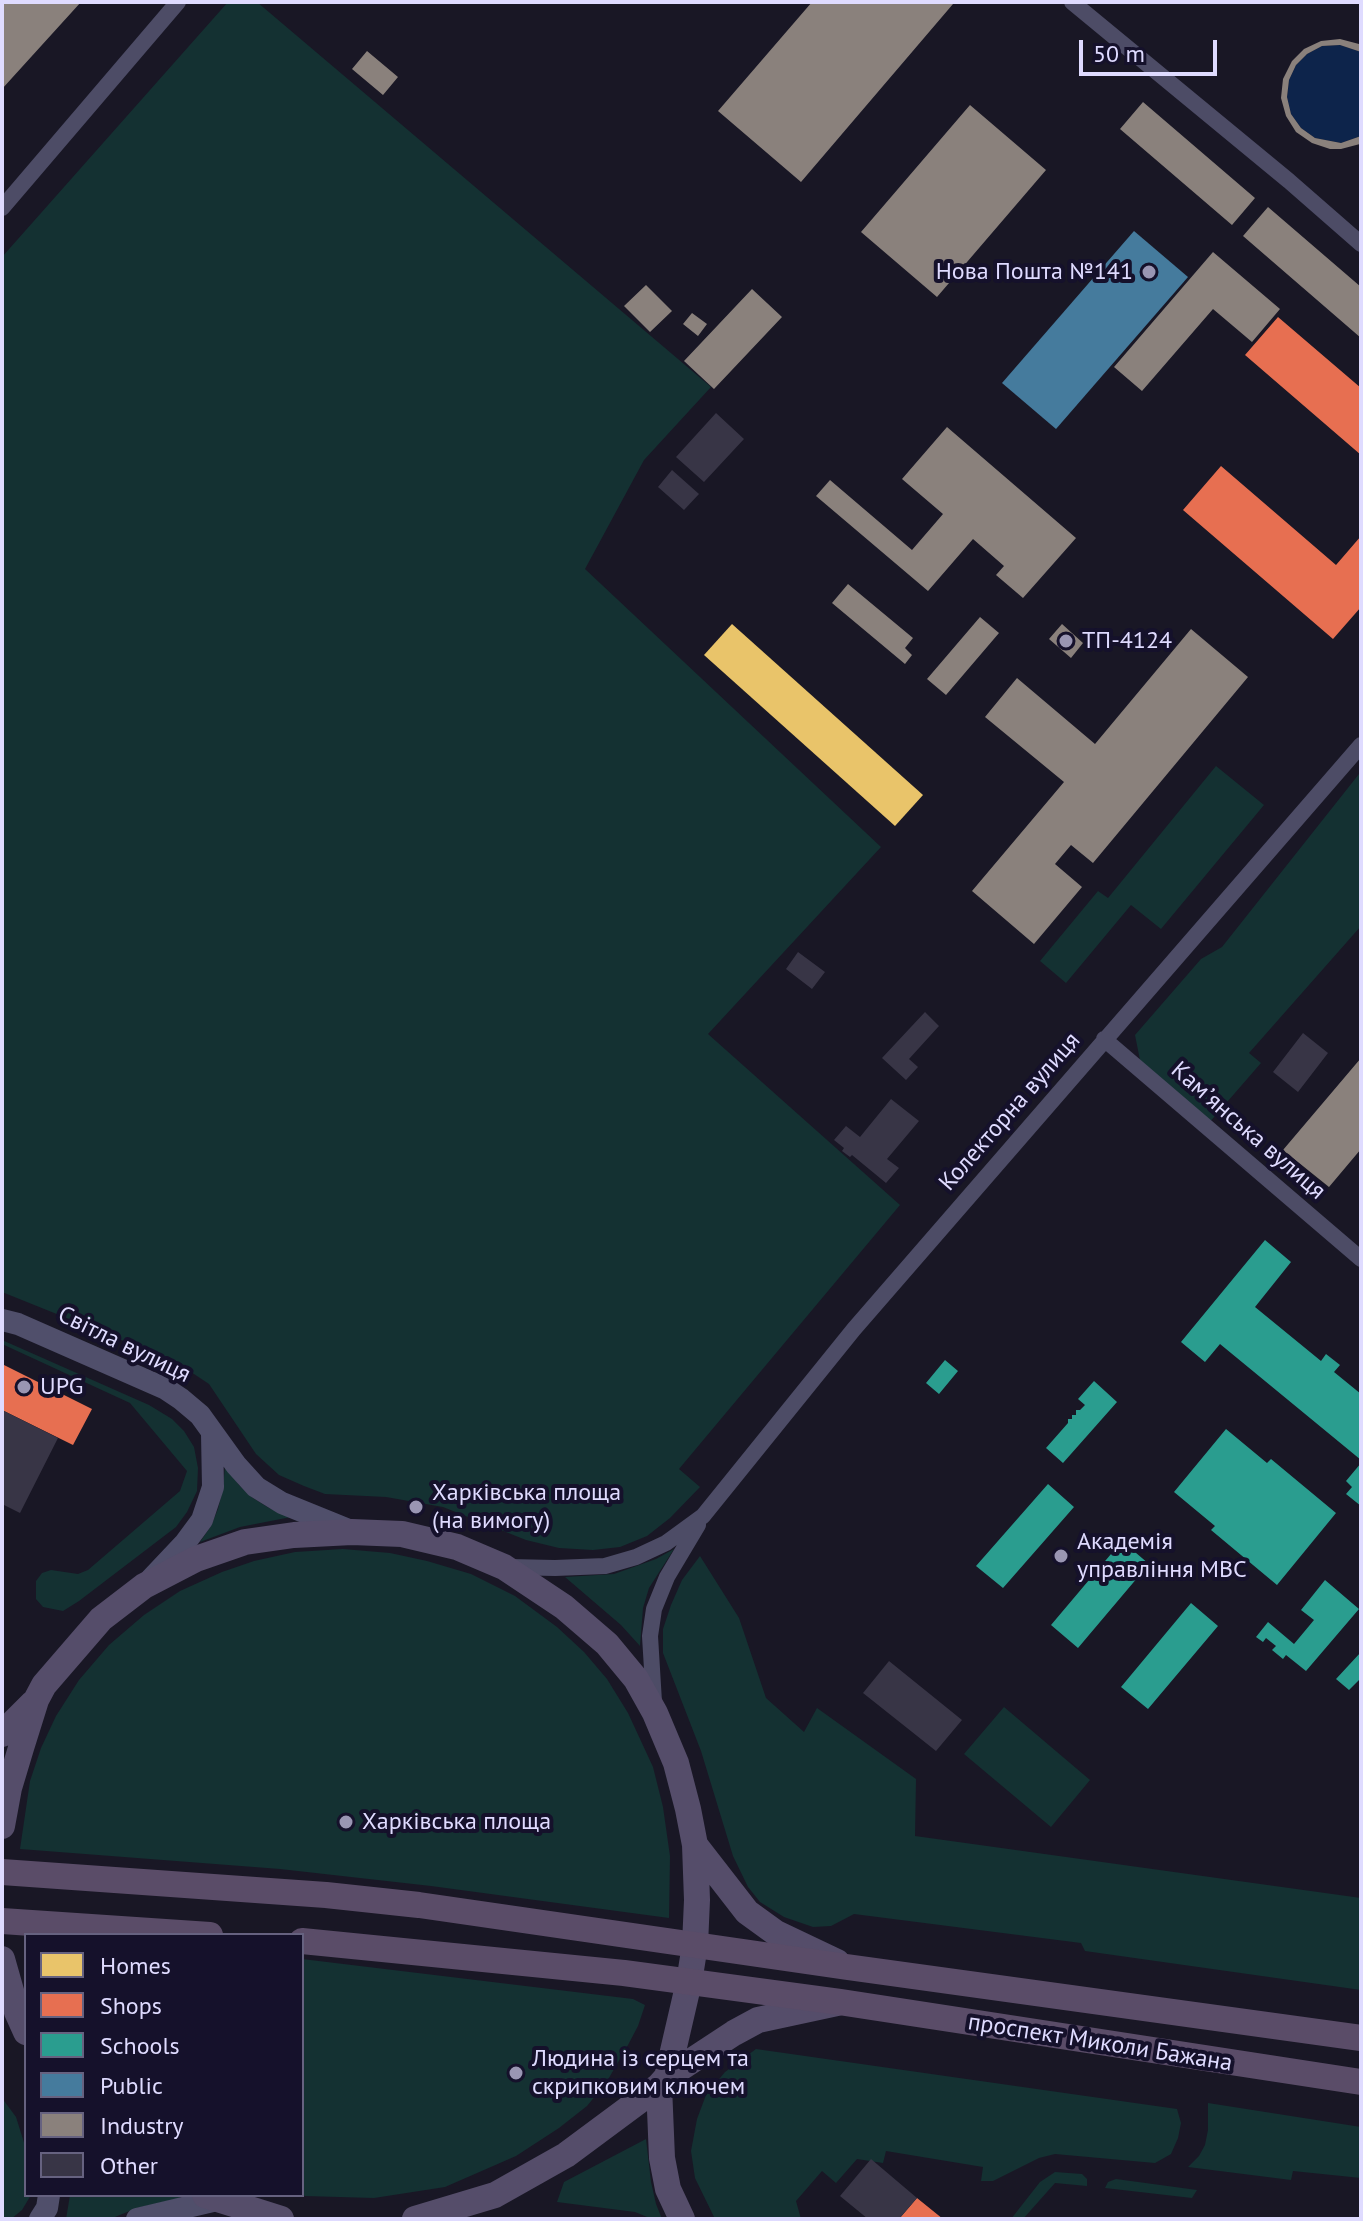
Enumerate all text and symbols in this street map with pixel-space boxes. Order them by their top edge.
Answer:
scale bar [1083,24,1221,74]
text: 50 m [1093,38,1145,69]
place label: Нова Пошта №141 [936,258,1133,286]
marker: Нова Пошта №141 [1140,263,1158,281]
place label: ТП-4124 [1082,627,1172,655]
marker: ТП-4124 [1057,632,1075,650]
street label: Колекторна вулиця [933,1027,1087,1197]
street label: Камʼянська вулиця [1165,1056,1331,1206]
street label: Світла вулиця [53,1300,195,1390]
place label: UPG [40,1373,83,1401]
marker: UPG [15,1378,33,1396]
place label: Харківська площа (на вимогу) [432,1479,621,1535]
marker: Харківська площа (на вимогу) [407,1498,425,1516]
place label: Академія управління МВС [1077,1528,1247,1584]
marker: Академія управління МВС [1052,1547,1070,1565]
place label: Харківська площа [362,1808,551,1836]
marker: Харківська площа [337,1813,355,1831]
legend [24,1933,304,2197]
text: Homes [100,1950,171,1981]
text: Shops [100,1990,162,2021]
street label: проспект Миколи Бажана [966,2008,1234,2078]
text: Schools [100,2030,180,2061]
place label: Людина із серцем та скрипковим ключем [532,2045,749,2101]
marker: Людина із серцем та скрипковим ключем [507,2064,525,2082]
text: Public [100,2070,163,2101]
text: Industry [100,2110,184,2141]
text: Other [100,2150,158,2181]

